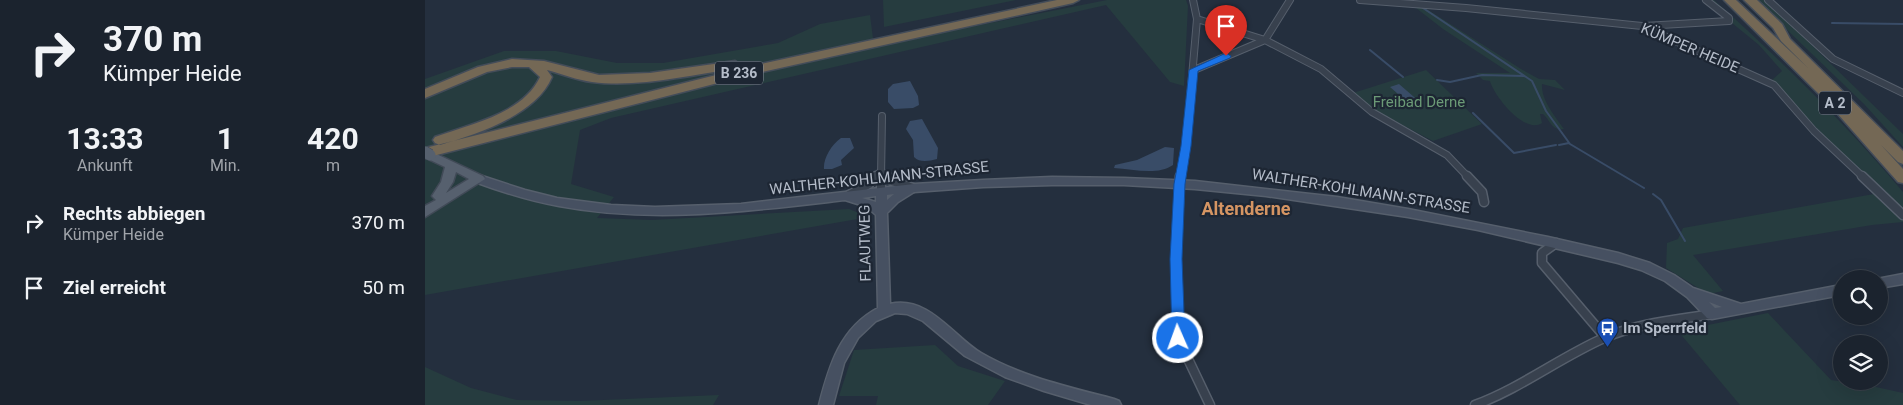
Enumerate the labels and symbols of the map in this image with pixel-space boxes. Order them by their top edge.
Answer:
pin [1205,5,1247,56]
street label: KÜMPER HEIDE [1638,19,1742,77]
road number: B 236 [715,62,763,84]
road number: A 2 [1819,92,1851,115]
park label: Freibad Derne [1373,93,1465,111]
street label: WALTHER-KOHLMANN-STRASSE [768,157,990,198]
street label: WALTHER-KOHLMANN-STRASSE [1251,165,1472,217]
district label: Altenderne [1201,198,1291,219]
street label: FLAUTWEG [855,204,875,282]
position arrow [1151,311,1203,363]
bus stop icon: Im Sperrfeld [1595,316,1619,347]
place label: Im Sperrfeld [1623,319,1707,337]

